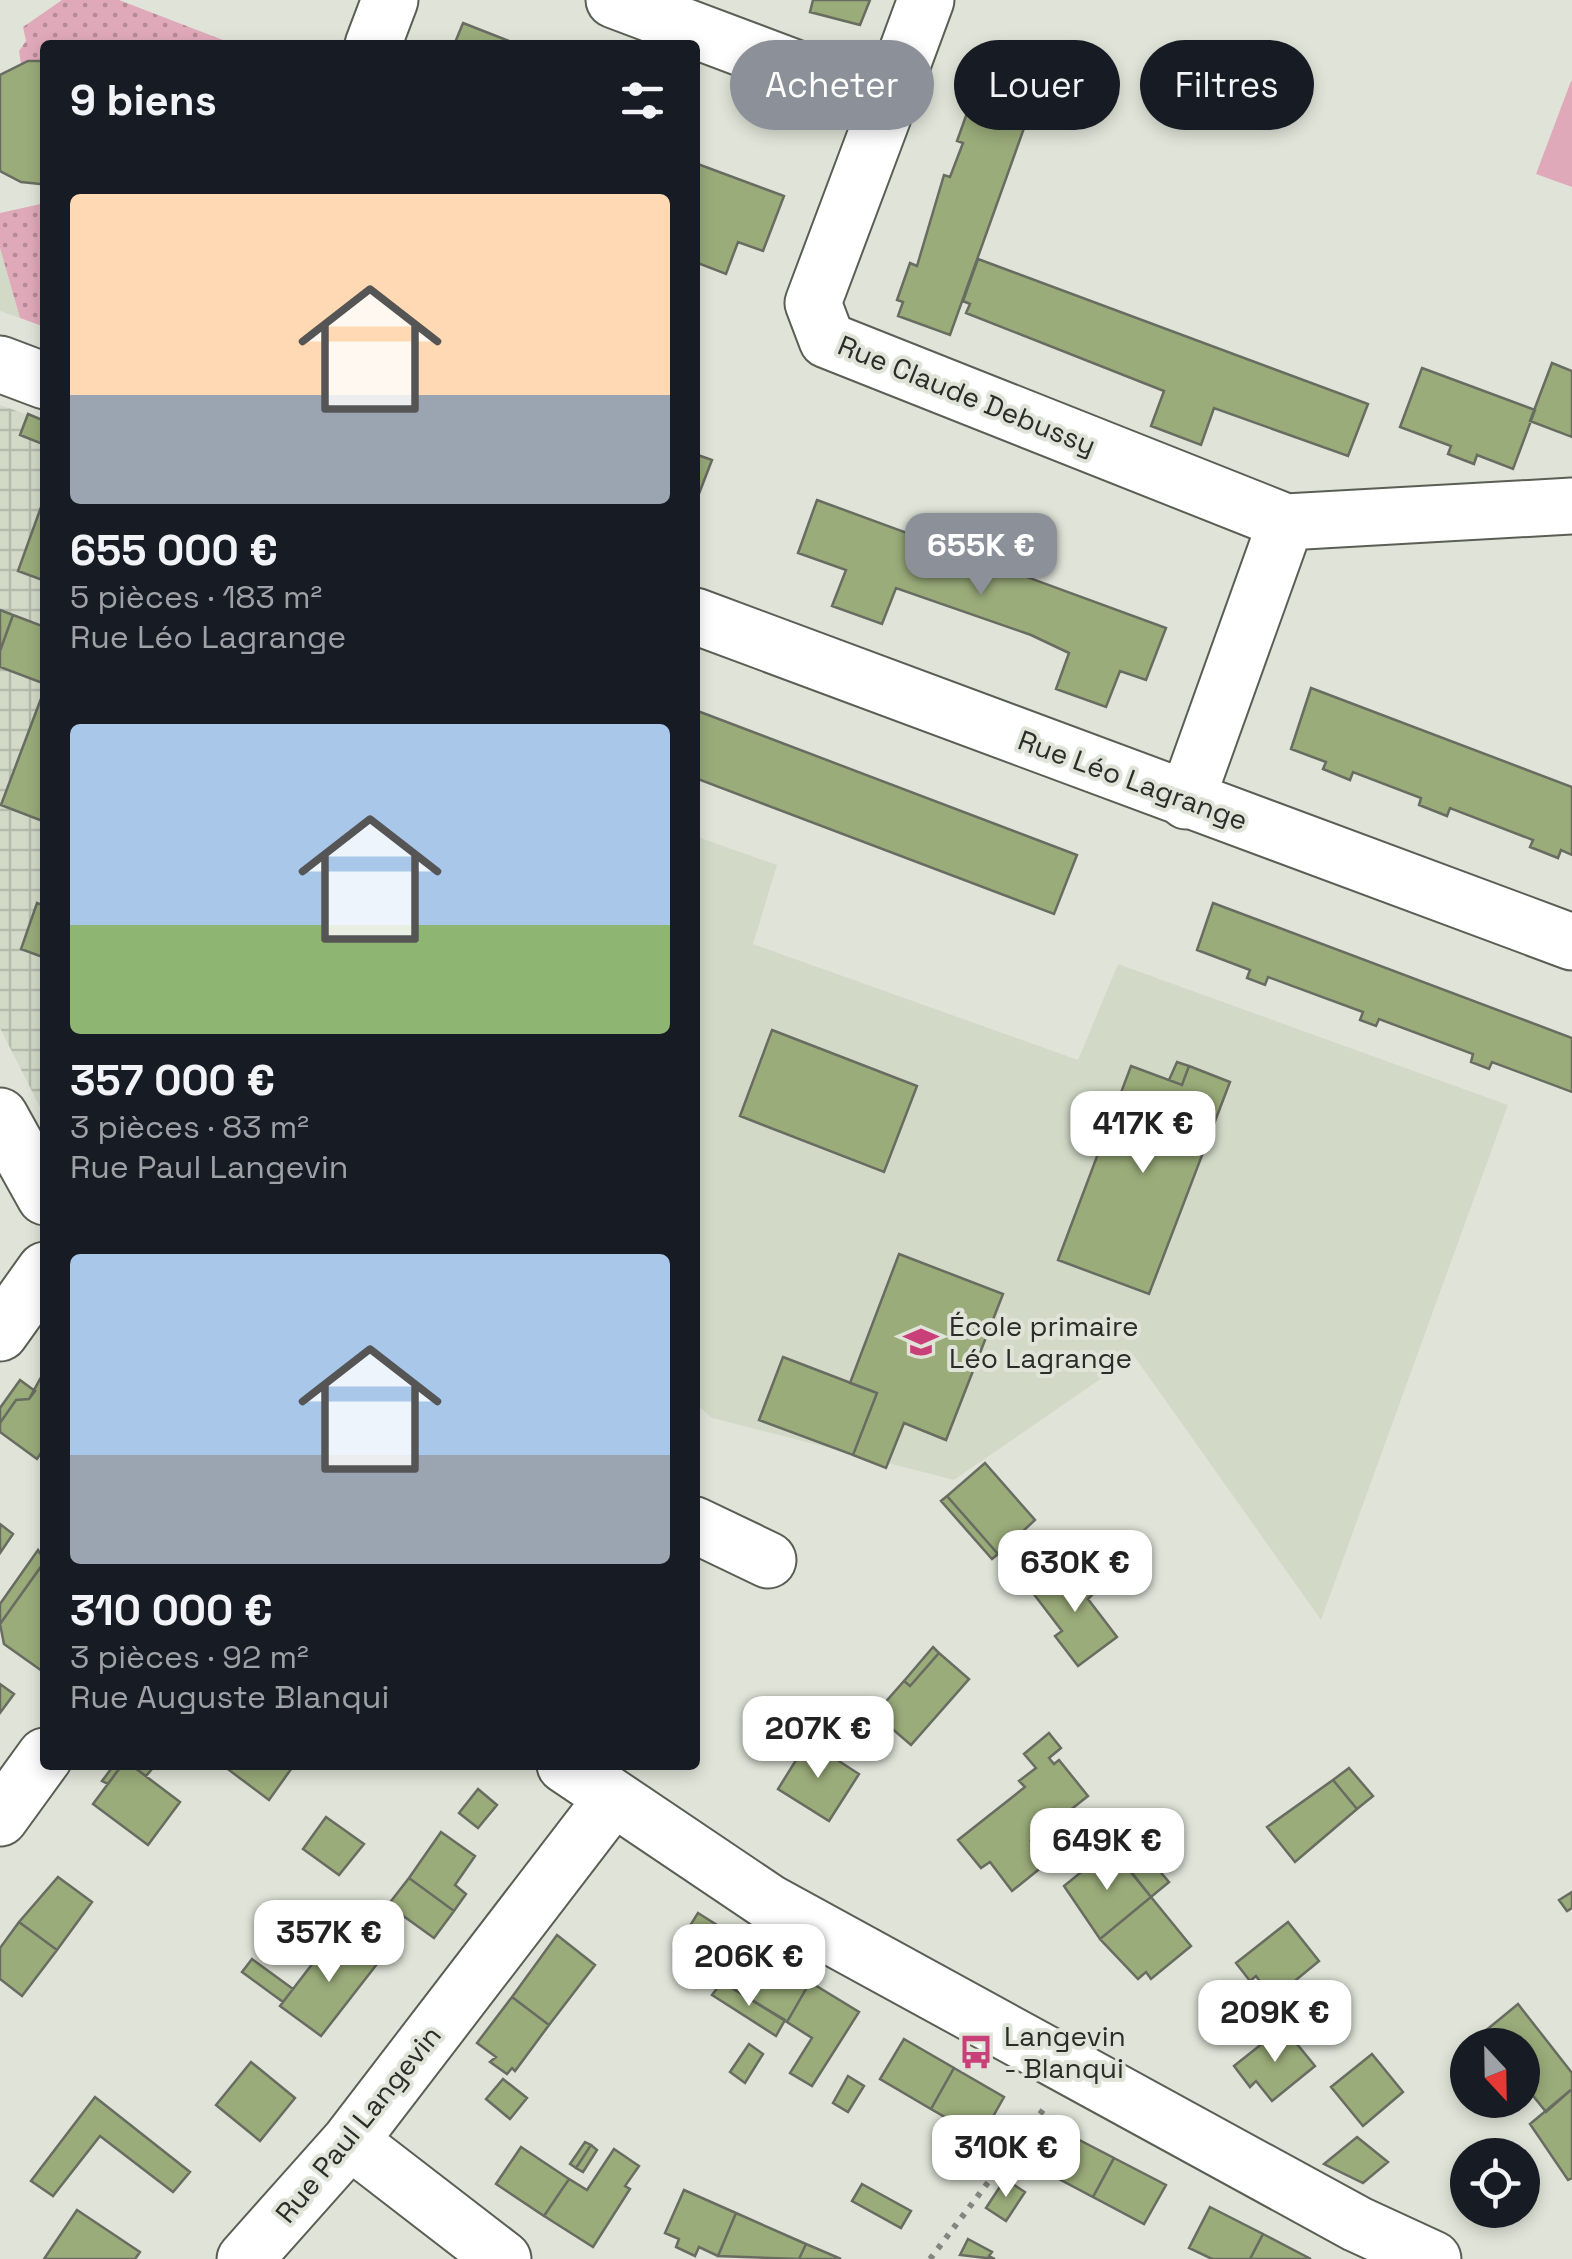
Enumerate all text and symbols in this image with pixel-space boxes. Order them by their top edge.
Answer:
chip: Acheter [730,40,934,130]
chip: Louer [954,40,1120,130]
chip: Filtres [1140,40,1314,130]
icon: filters [615,73,670,128]
text: 9 biens [70,74,217,127]
icon: home [280,259,460,439]
street label: Rue Claude Debussy [833,327,1101,463]
pin: 655K € [900,513,1062,598]
text: 655 000 € [70,524,278,577]
text: 655K € [927,525,1035,565]
text: 5 pièces · 183 m² [70,577,322,617]
text: Rue Léo Lagrange [70,617,346,657]
street label: Rue Léo Lagrange [1013,722,1253,838]
icon: home [280,789,460,969]
text: 357 000 € [70,1054,275,1107]
pin: 417K € [1062,1091,1224,1176]
text: 417K € [1092,1103,1194,1143]
text: 3 pièces · 83 m² [70,1107,309,1147]
text: Rue Paul Langevin [70,1147,348,1187]
place label: École primaire Léo Lagrange [949,1308,1139,1376]
icon: home [280,1319,460,1499]
school or university icon: École primaire Léo Lagrange [902,1323,940,1361]
pin: 630K € [994,1530,1156,1615]
text: 630K € [1020,1542,1130,1582]
text: 310 000 € [70,1584,272,1637]
text: 3 pièces · 92 m² [70,1637,309,1677]
text: Rue Auguste Blanqui [70,1677,389,1717]
pin: 207K € [737,1696,899,1781]
text: 207K € [765,1708,871,1748]
pin: 649K € [1026,1808,1188,1893]
text: 649K € [1052,1820,1162,1860]
pin: 357K € [248,1900,410,1985]
text: 357K € [276,1912,382,1952]
pin: 206K € [668,1924,830,2009]
text: 206K € [694,1936,804,1976]
pin: 209K € [1194,1980,1356,2065]
text: 209K € [1220,1992,1330,2032]
street label: Rue Paul Langevin [267,2018,449,2230]
place label: Langevin - Blanqui [1004,2018,1126,2086]
north arrow [1450,2028,1540,2118]
map controls [1450,2028,1540,2228]
bus stop icon: Langevin - Blanqui [957,2033,995,2071]
pin: 310K € [925,2115,1087,2200]
text: 310K € [954,2127,1058,2167]
button: locate [1450,2138,1540,2228]

